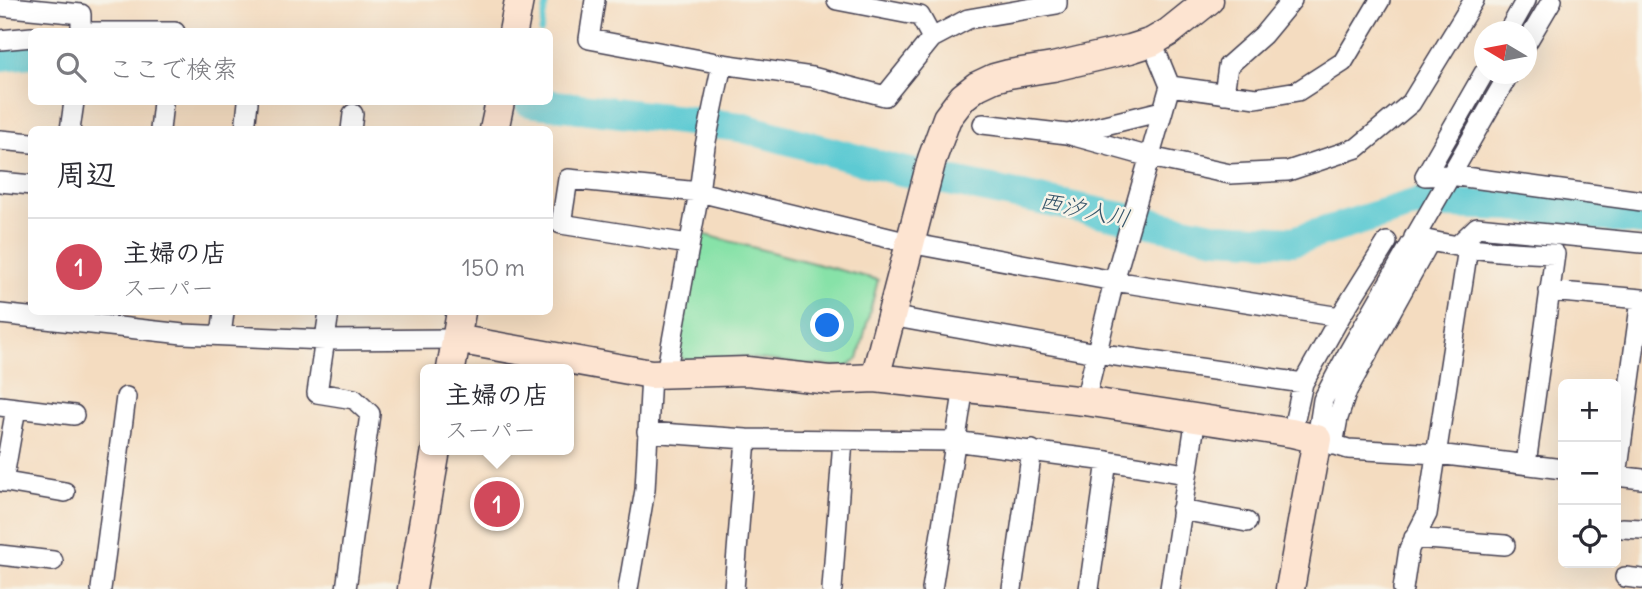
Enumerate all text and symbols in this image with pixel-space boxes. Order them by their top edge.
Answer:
north arrow [1474,21,1537,84]
search box [28,28,553,105]
icon: search [52,48,90,86]
text: ここで検索 [108,52,238,85]
text: 周辺 [56,155,116,193]
water label: 西汐入川 [1037,185,1133,233]
text: 主婦の店 [123,236,227,269]
text: 1 [74,253,84,282]
text: 150 m [462,253,525,282]
text: スーパー [123,273,214,302]
your location [810,308,844,342]
popup [420,364,574,455]
text: 主婦の店 [445,378,549,411]
map controls [1558,379,1621,568]
button: + [1558,379,1621,442]
text: スーパー [445,415,536,444]
button: − [1558,442,1621,505]
pin: 1 [474,478,520,530]
button: locate [1558,505,1621,568]

